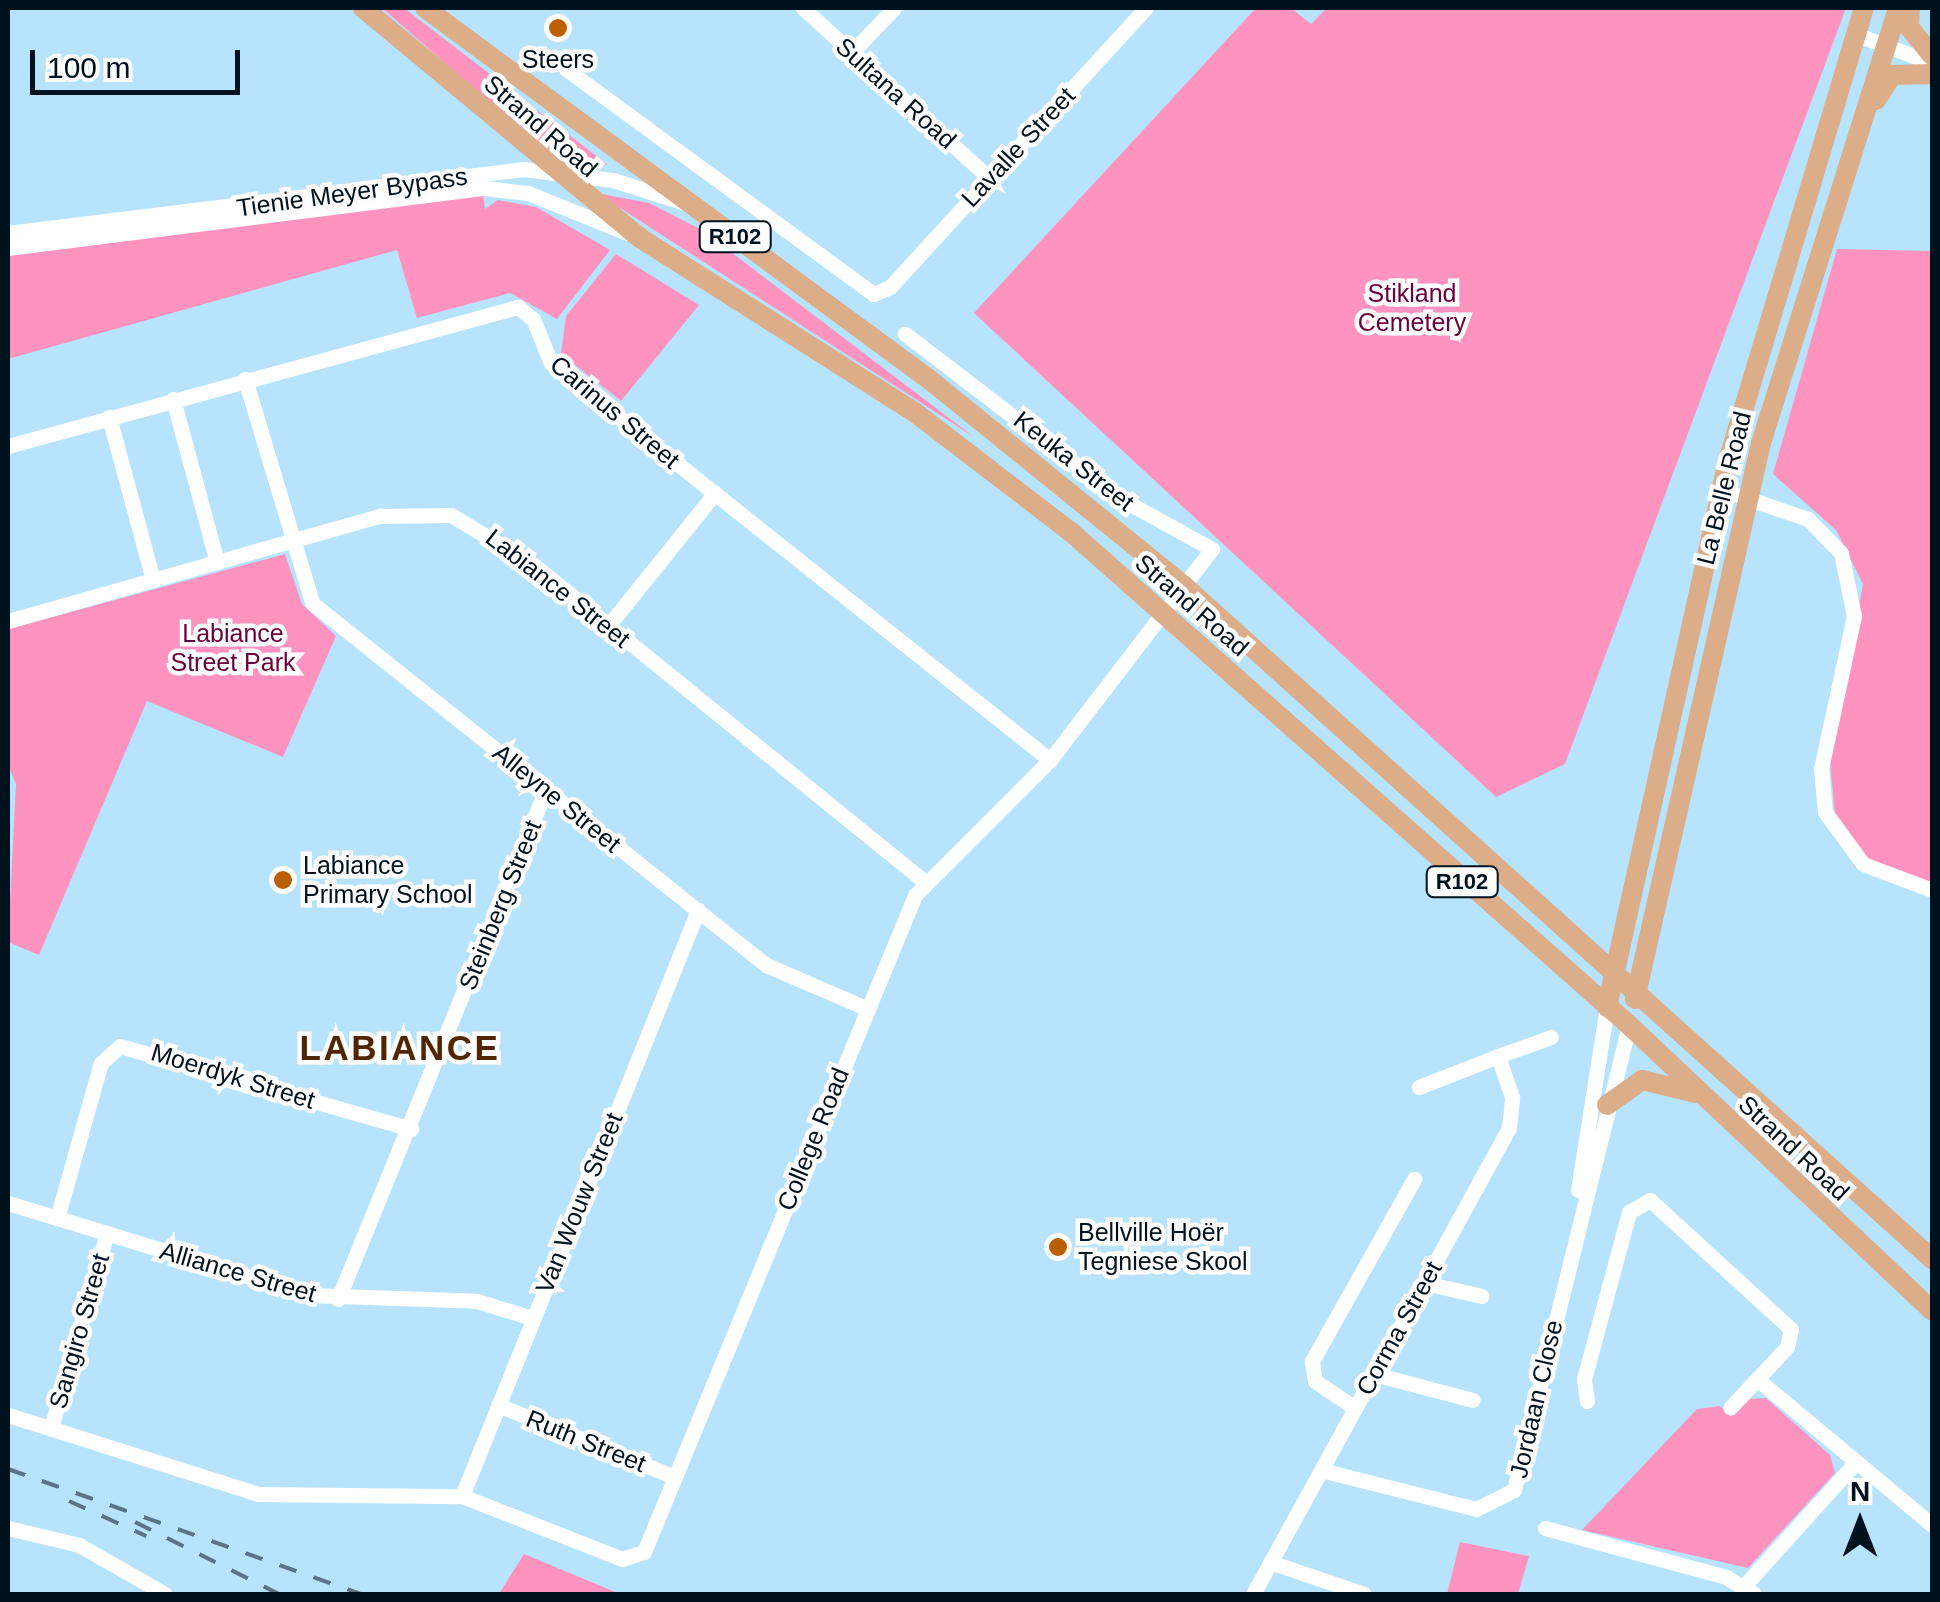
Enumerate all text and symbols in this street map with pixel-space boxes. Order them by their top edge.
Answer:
marker: Steers [547,17,569,39]
scale bar [35,30,245,92]
street label: Sultana Road [830,31,962,155]
place label: Steers [522,44,594,74]
text: 100 m [47,51,130,84]
street label: Strand Road [478,69,604,183]
street label: Lavalle Street [955,81,1081,213]
street label: Tienie Meyer Bypass [235,161,469,223]
road number: R102 [698,220,772,254]
park label: Stikland Cemetery [1358,279,1466,338]
street label: Carinus Street [544,349,686,475]
street label: Keuka Street [1008,405,1140,517]
street label: La Belle Road [1690,408,1758,568]
street label: Labiance Street [480,522,636,654]
street label: Strand Road [1129,548,1255,662]
park label: Labiance Street Park [170,619,296,678]
street label: Alleyne Street [487,737,627,859]
street label: Steinberg Street [452,816,548,994]
place label: Labiance Primary School [303,851,472,910]
road number: R102 [1424,865,1500,899]
marker: Labiance Primary School [272,869,294,891]
district label: LABIANCE [300,1027,500,1069]
street label: Moerdyk Street [148,1037,318,1115]
street label: College Road [771,1063,855,1215]
street label: Strand Road [1732,1089,1856,1207]
street label: Van Wouw Street [529,1108,629,1298]
place label: Bellville Hoër Tegniese Skool [1078,1218,1248,1277]
street label: Alliance Street [156,1235,320,1309]
marker: Bellville Hoër Tegniese Skool [1047,1236,1069,1258]
street label: Sangiro Street [43,1250,115,1412]
street label: Corma Street [1350,1256,1448,1400]
street label: Jordaan Close [1503,1317,1569,1481]
street label: Ruth Street [522,1403,650,1479]
north arrow [1810,1472,1910,1572]
text: N [1850,1476,1870,1507]

